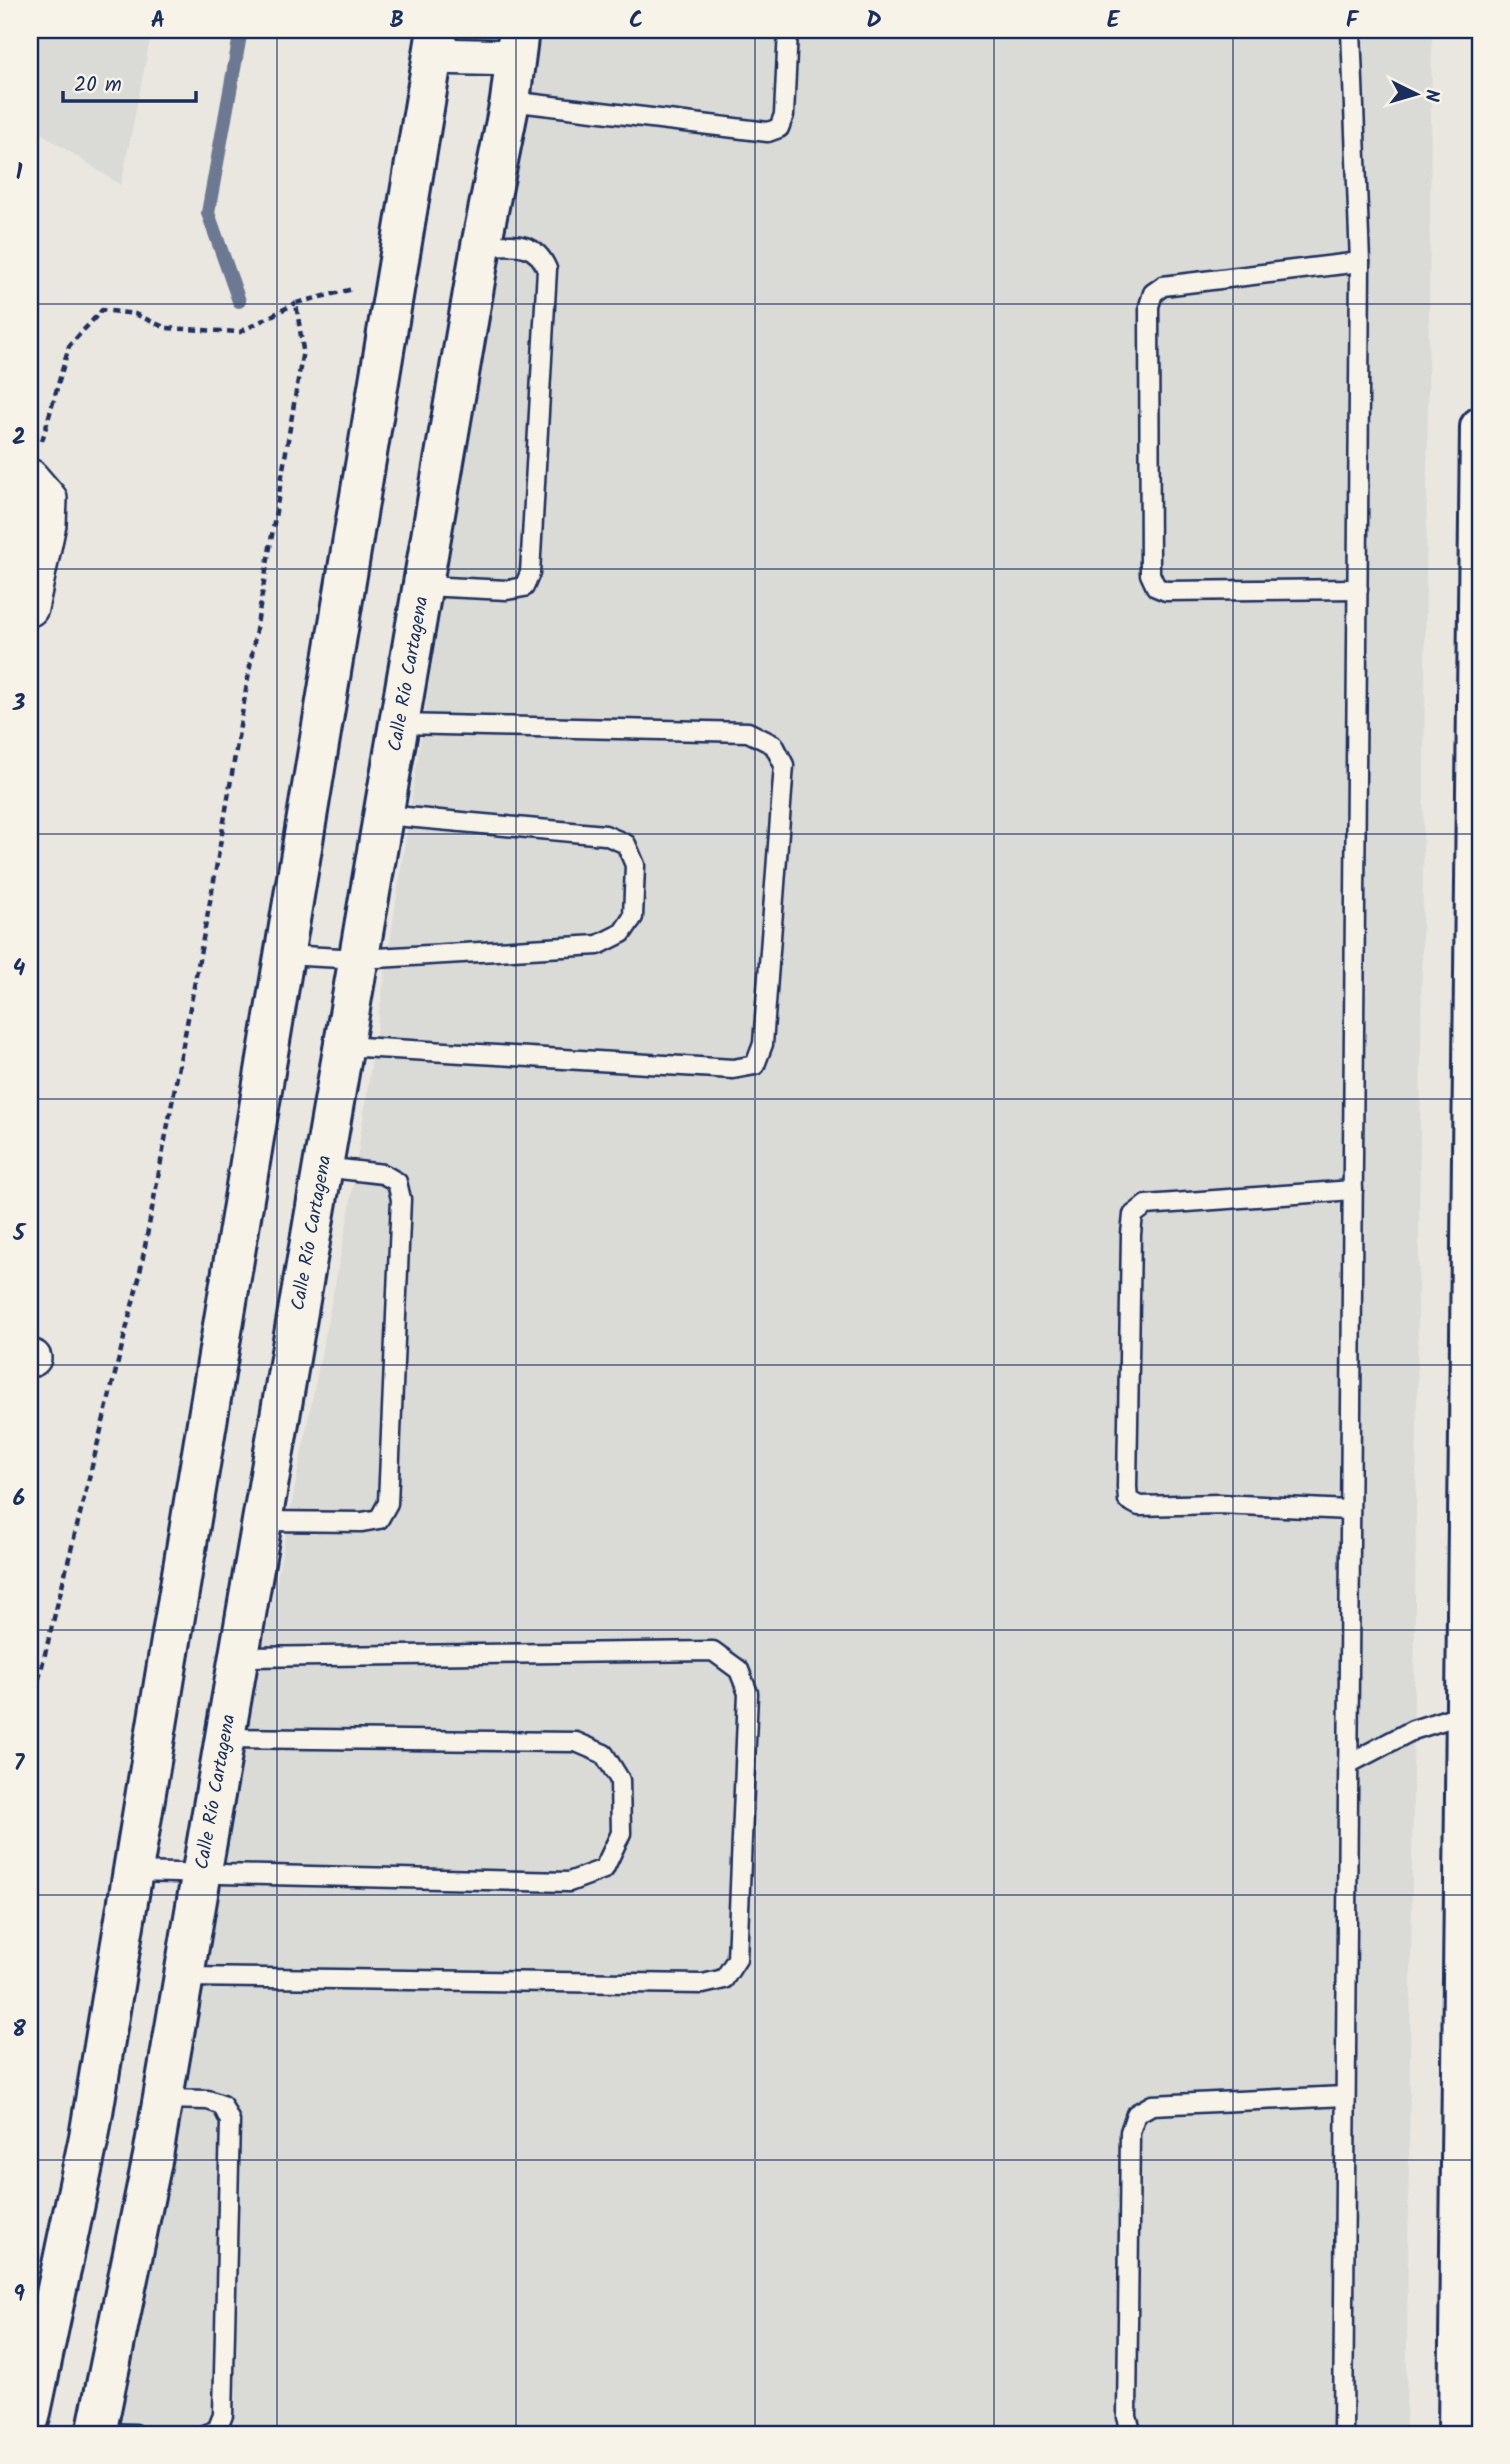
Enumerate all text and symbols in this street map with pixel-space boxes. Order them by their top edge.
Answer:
text: A [151,3,165,39]
text: B [390,3,404,39]
text: C [629,3,643,39]
text: D [866,3,882,39]
text: E [1107,3,1121,39]
text: F [1346,3,1360,39]
scale bar [63,60,196,104]
north arrow [1380,60,1450,130]
text: 20 m [74,69,122,102]
text: N [1415,88,1446,103]
text: 1 [16,155,23,191]
text: 2 [12,420,26,456]
street label: Calle Río Cartagena [381,594,437,754]
text: 3 [12,686,26,722]
text: 4 [13,951,26,987]
street label: Calle Río Cartagena [284,1153,340,1313]
text: 5 [12,1216,27,1252]
text: 6 [13,1481,25,1517]
street label: Calle Río Cartagena [188,1712,244,1872]
text: 7 [14,1746,26,1782]
text: 8 [12,2012,26,2048]
text: 9 [13,2277,25,2313]

